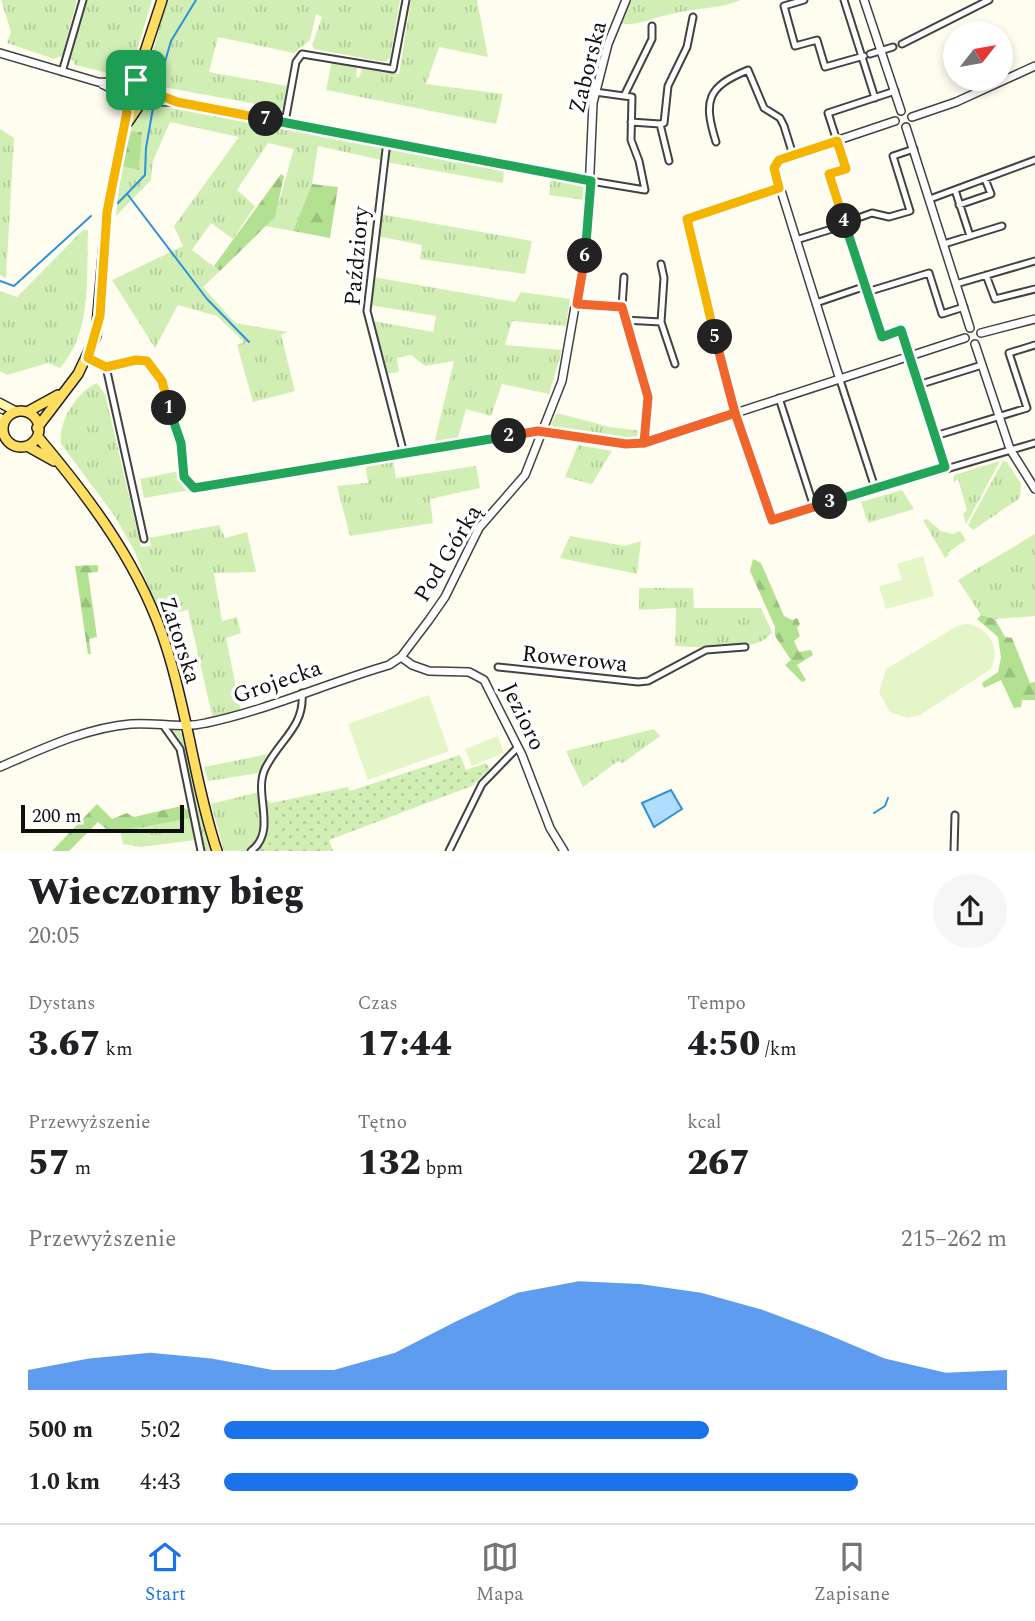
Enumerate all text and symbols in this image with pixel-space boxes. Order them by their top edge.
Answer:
street label: Zaborska [560,17,617,117]
north arrow [943,21,1013,91]
map controls [943,21,1013,91]
pin [106,50,166,110]
icon: arrive [117,61,155,99]
pin: 7 [248,102,284,136]
text: 7 [260,104,271,133]
street label: Paździory [336,204,379,307]
pin: 4 [826,204,862,238]
text: 4 [838,206,849,235]
pin: 6 [568,238,602,274]
text: 6 [579,241,590,270]
pin: 5 [698,320,732,354]
text: 5 [709,322,720,351]
pin: 1 [152,390,186,426]
text: 1 [163,393,174,422]
pin: 2 [491,418,526,453]
text: 2 [503,421,514,450]
pin: 3 [812,484,848,520]
text: 3 [824,487,835,516]
street label: Pod Górką [405,498,491,609]
street label: Zatorska [149,593,210,688]
street label: Rowerowa [520,637,629,682]
street label: Grojecka [228,651,327,714]
street label: Jezioro [491,677,554,757]
scale bar [21,802,184,834]
text: 200 m [32,802,82,831]
text: Wieczorny bieg [28,864,304,922]
button: share [933,874,1007,948]
text: 20:05 [28,919,80,954]
text: Dystans [28,989,96,1018]
text: Czas [358,989,398,1018]
text: Tempo [687,989,746,1018]
text: 3.67 [28,1018,101,1071]
text: 17:44 [358,1018,451,1071]
text: 4:50 [687,1018,760,1071]
text: km [101,1035,133,1064]
text: /km [760,1035,797,1064]
text: Przewyższenie [28,1108,151,1137]
text: Tętno [358,1108,407,1137]
text: kcal [687,1108,721,1137]
text: 57 [28,1137,70,1190]
text: 132 [358,1137,421,1190]
text: 267 [687,1137,750,1190]
text: m [70,1154,91,1183]
text: bpm [421,1154,463,1183]
text: Przewyższenie [28,1222,176,1257]
text: 215–262 m [901,1222,1007,1257]
text: 500 m [28,1413,93,1448]
text: 5:02 [140,1413,180,1448]
text: 1.0 km [28,1465,100,1500]
text: 4:43 [140,1465,180,1500]
tab: Start [145,1538,186,1609]
tab: Mapa [476,1538,524,1609]
tab: Zapisane [814,1538,890,1609]

